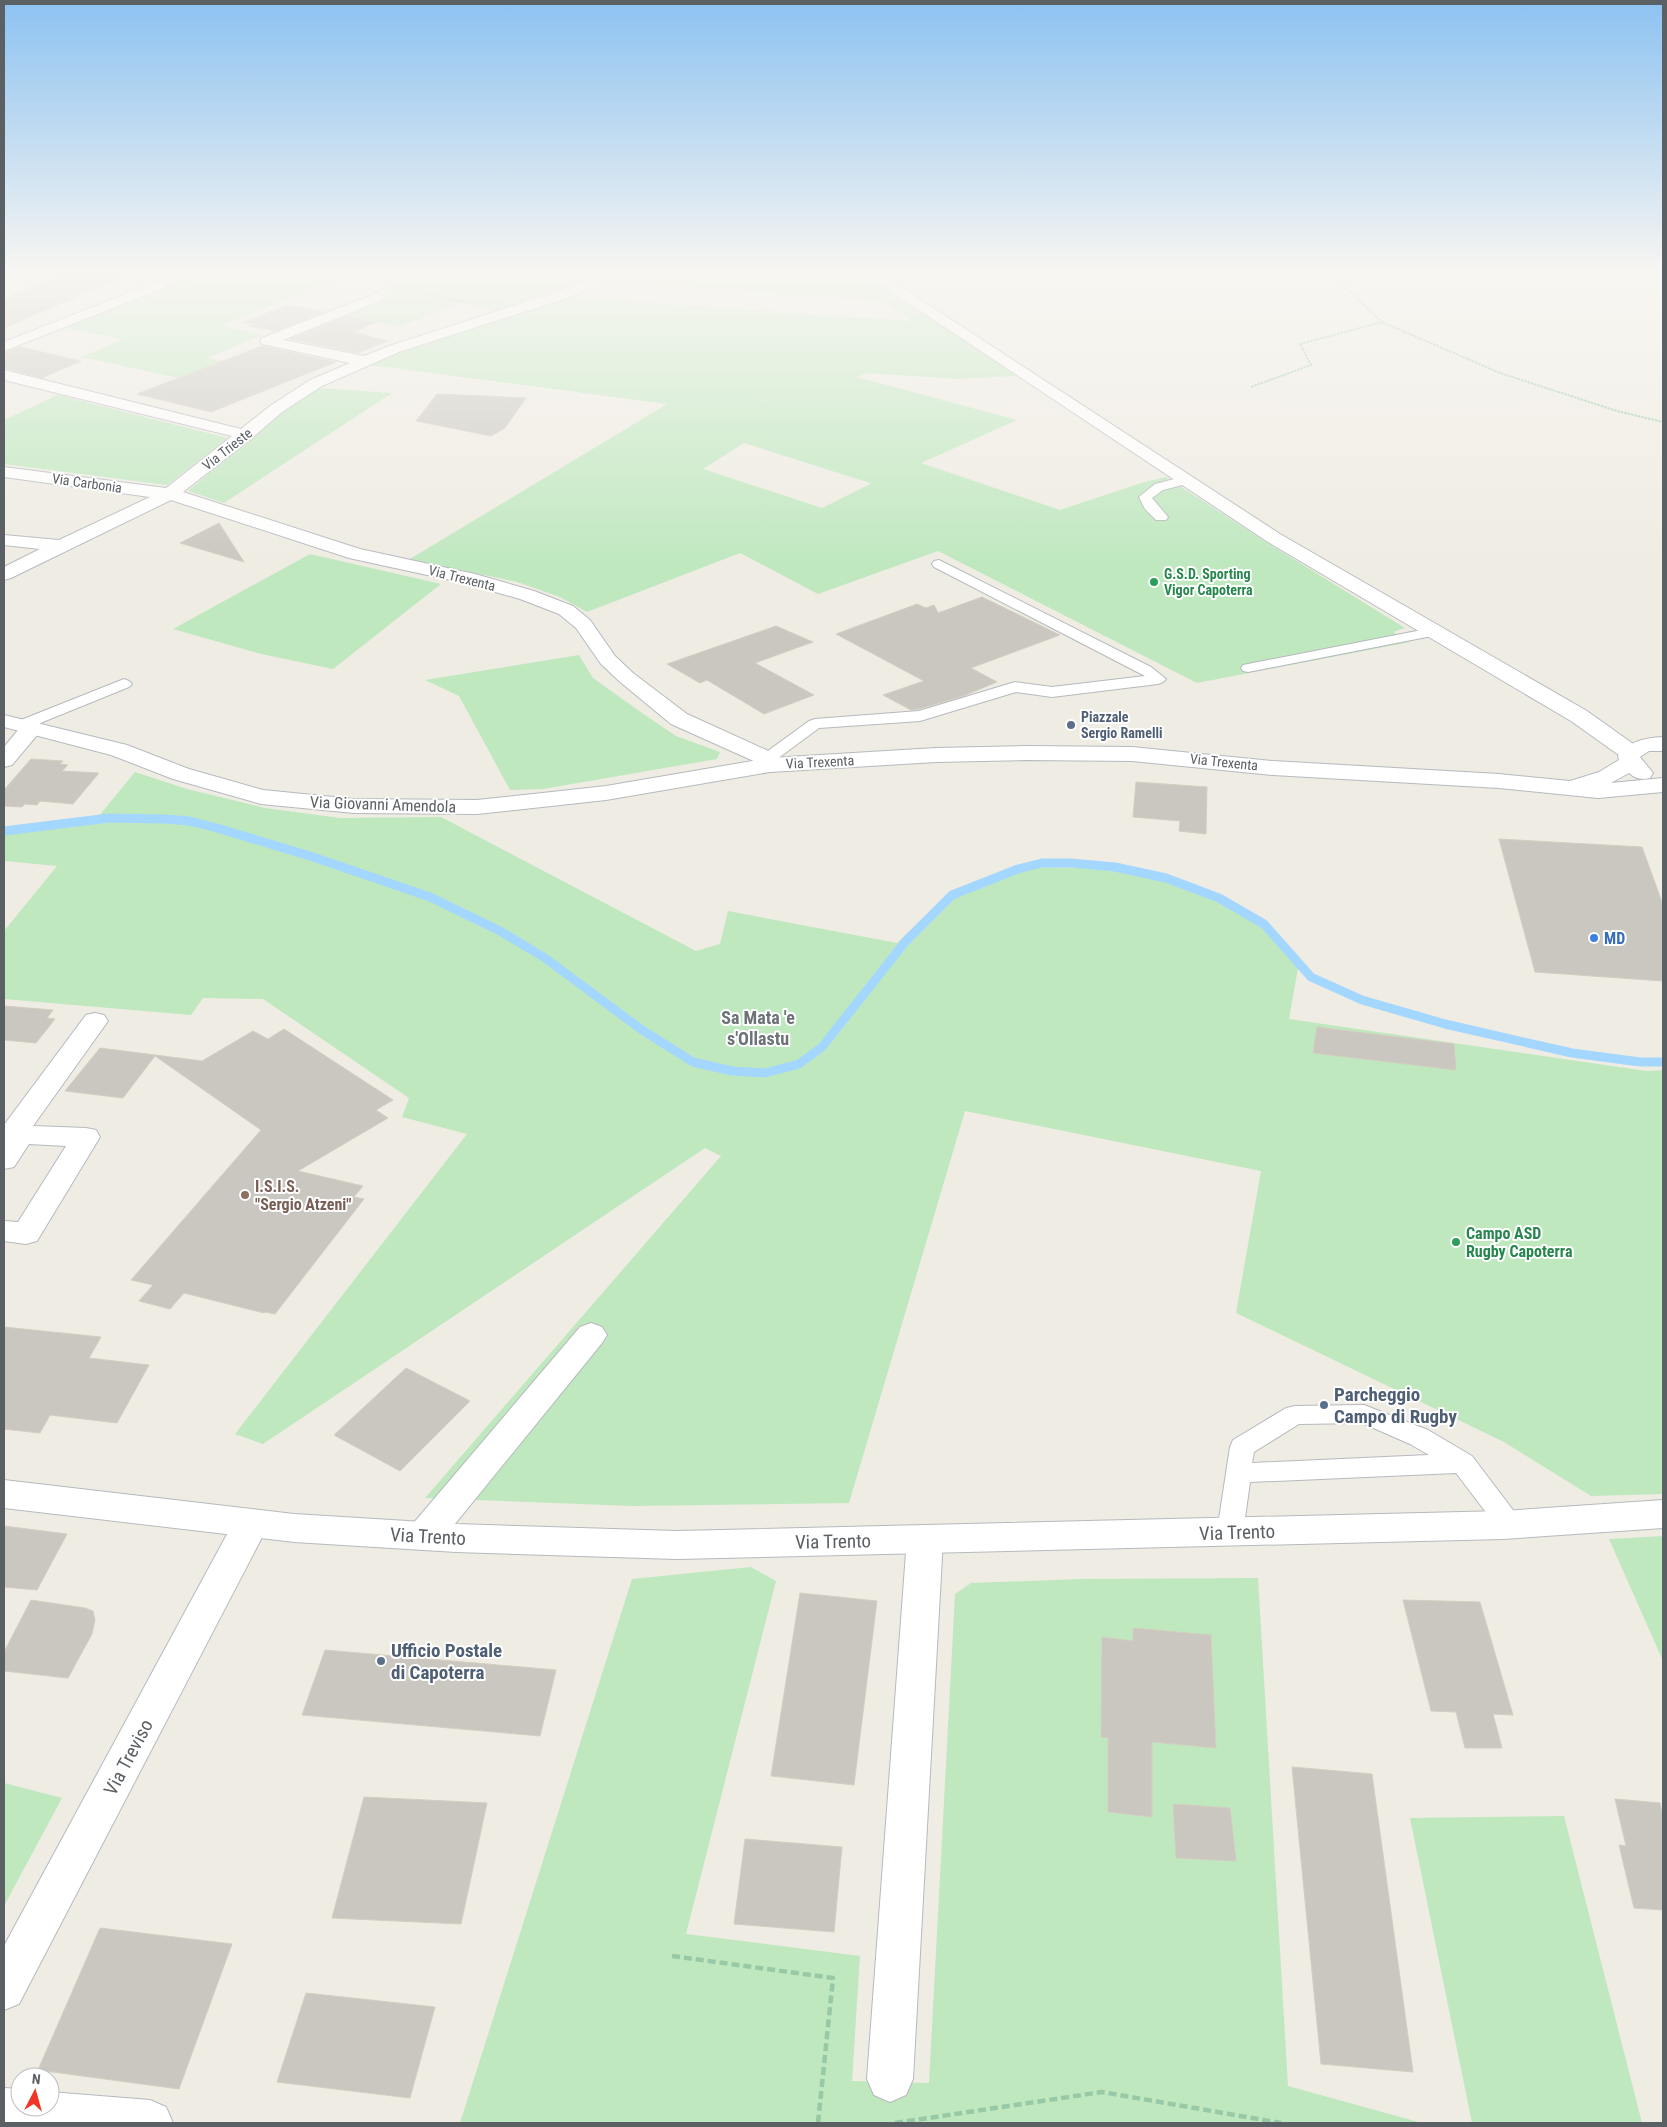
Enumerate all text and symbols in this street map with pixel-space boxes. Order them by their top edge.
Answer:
street label: Via Trieste [199,424,255,473]
street label: Via Carbonia [51,470,123,496]
street label: Via Trexenta [427,562,497,594]
place label: G.S.D. Sporting Vigor Capoterra [1164,566,1253,598]
marker: G.S.D. Sporting Vigor Capoterra [1148,576,1160,588]
place label: Piazzale Sergio Ramelli [1081,709,1163,741]
marker: Piazzale Sergio Ramelli [1065,719,1077,731]
street label: Via Trexenta [1189,750,1259,774]
street label: Via Trexenta [785,752,855,772]
street label: Via Giovanni Amendola [310,792,456,817]
place label: MD [1604,929,1625,948]
marker: MD [1588,932,1600,944]
district label: Sa Mata 'e s'Ollastu [721,1007,795,1049]
place label: I.S.I.S. "Sergio Atzeni" [255,1177,351,1214]
marker: I.S.I.S. "Sergio Atzeni" [239,1189,251,1201]
place label: Campo ASD Rugby Capoterra [1466,1224,1573,1261]
marker: Campo ASD Rugby Capoterra [1450,1236,1462,1248]
place label: Parcheggio Campo di Rugby [1334,1383,1457,1428]
marker: Parcheggio Campo di Rugby [1318,1399,1330,1411]
street label: Via Trento [1199,1520,1275,1545]
street label: Via Trento [389,1523,467,1550]
street label: Via Trento [795,1529,871,1554]
place label: Ufficio Postale di Capoterra [391,1639,502,1684]
marker: Ufficio Postale di Capoterra [375,1655,387,1667]
street label: Via Treviso [99,1715,158,1799]
north arrow [10,2067,60,2117]
text: N [31,2071,41,2087]

